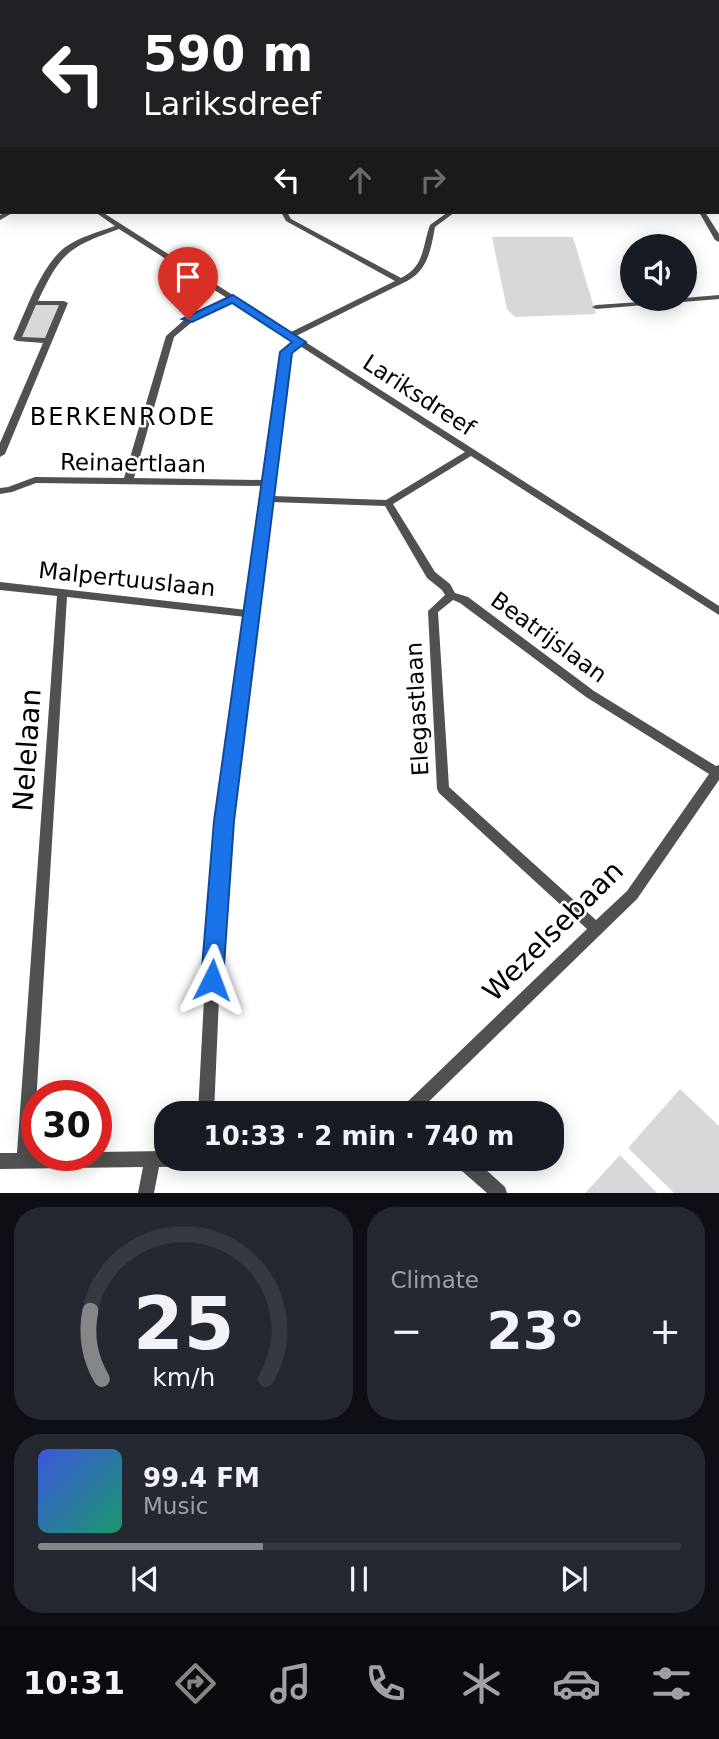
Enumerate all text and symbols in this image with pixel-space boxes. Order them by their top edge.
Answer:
text: 590 m [143,26,313,83]
icon: left [28,28,119,119]
text: Lariksdreef [143,85,321,123]
icon: left [268,161,306,199]
icon: ahead [341,161,379,199]
icon: right [414,161,452,199]
map controls [620,234,697,311]
button: sound [620,234,697,311]
pin [158,247,218,319]
icon: arrive [169,258,207,296]
street label: Lariksdreef [358,349,481,441]
district label: BERKENRODE [30,403,216,431]
street label: Reinaertlaan [60,449,206,477]
street label: Malpertuuslaan [37,557,217,601]
street label: Beatrijslaan [486,586,612,688]
street label: Elegastlaan [401,641,433,777]
street label: Nelelaan [6,687,48,813]
street label: Wezelsebaan [476,854,630,1008]
position arrow [175,943,249,1017]
speed limit sign: 30 [21,1080,112,1171]
text: 10:33 · 2 min · 740 m [204,1121,514,1151]
text: Climate [391,1267,479,1293]
text: 25 [133,1282,234,1367]
text: 23° [487,1301,585,1361]
text: − [391,1309,422,1353]
text: + [649,1309,681,1353]
text: km/h [152,1363,215,1392]
text: 99.4 FM [143,1463,260,1493]
text: Music [143,1493,208,1519]
icon: previous [126,1560,164,1598]
icon: pause [340,1560,378,1598]
icon: next [555,1560,593,1598]
icon: directions [171,1659,220,1708]
icon: music [266,1659,315,1708]
icon: phone [361,1659,410,1708]
icon: climate [457,1659,506,1708]
icon: car [552,1659,601,1708]
icon: filters [647,1659,696,1708]
text: 10:31 [23,1664,125,1702]

